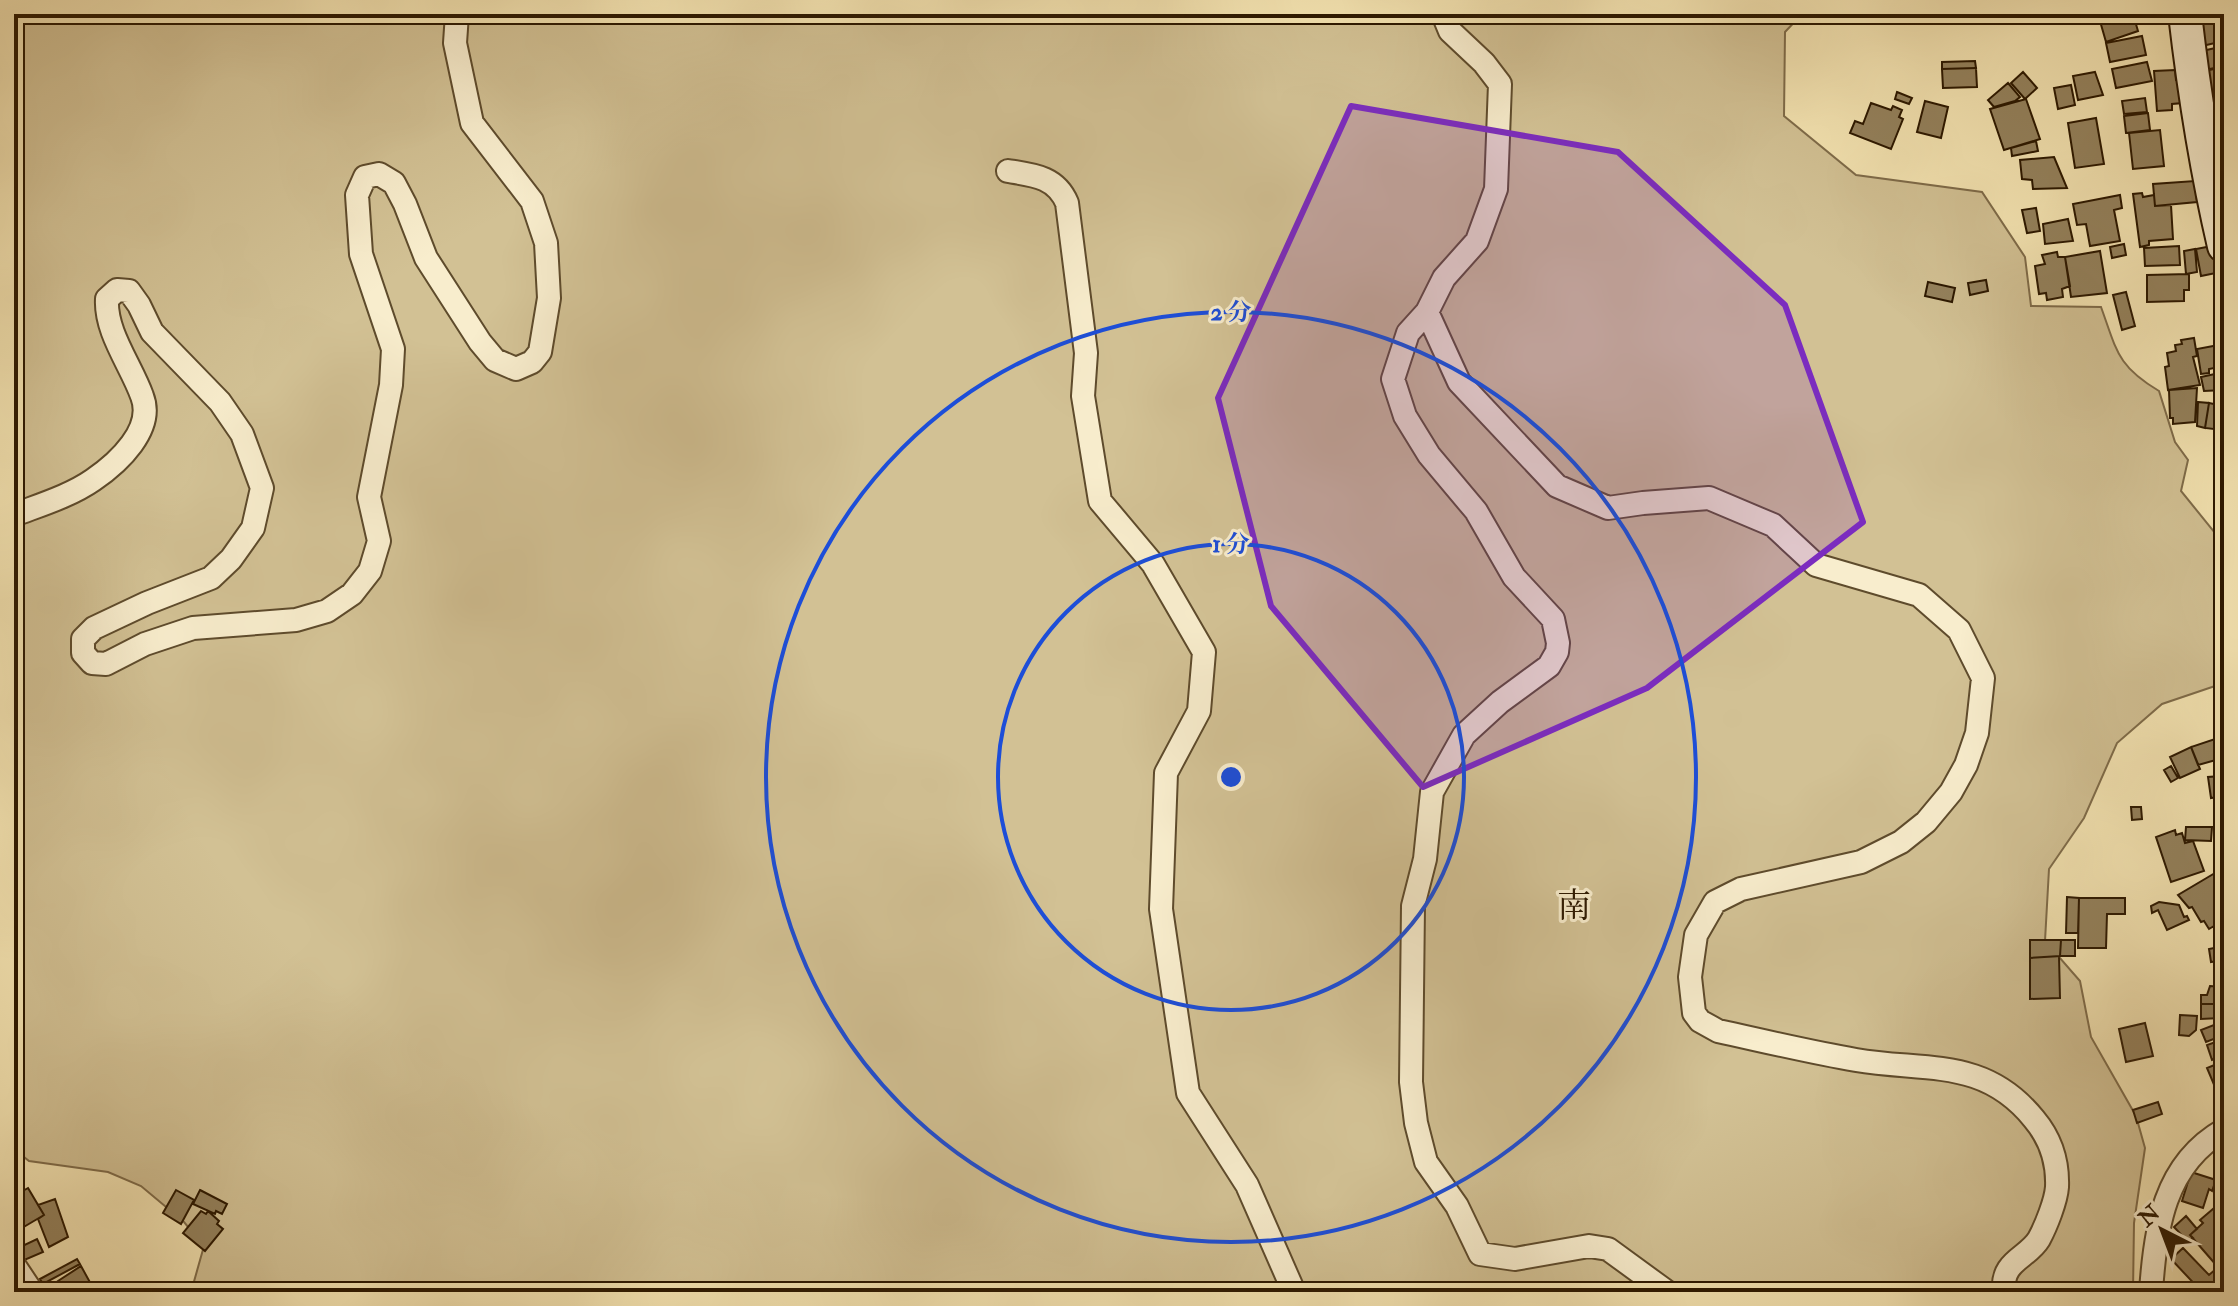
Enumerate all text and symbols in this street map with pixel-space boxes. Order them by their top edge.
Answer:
text: 2 分 [1210,297,1252,328]
text: 1 分 [1212,529,1250,560]
centre of rings [1217,763,1245,791]
district label: 南 [1557,885,1591,928]
north arrow [2122,1190,2202,1270]
text: N [2132,1199,2166,1234]

